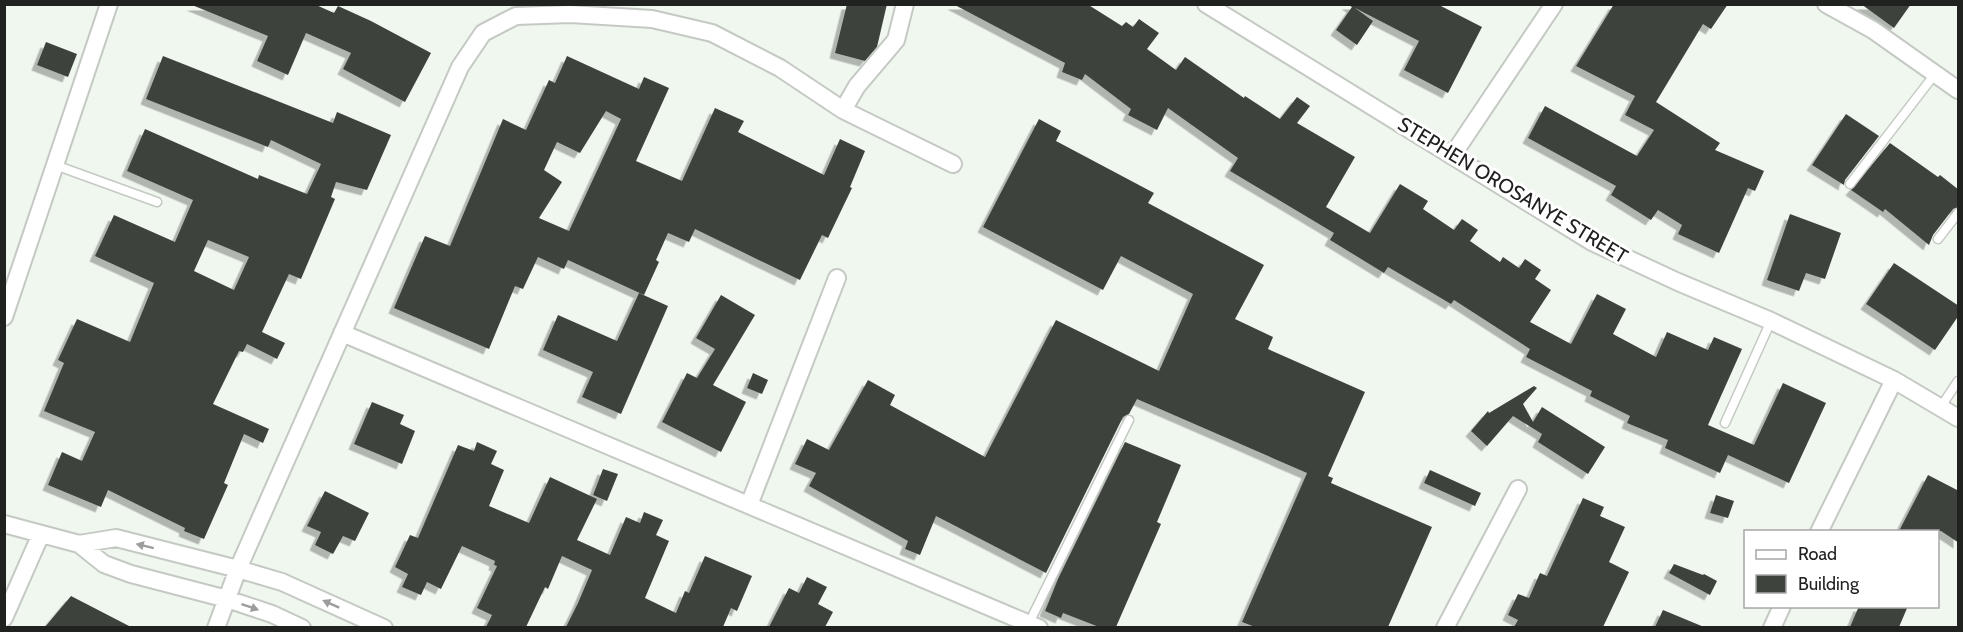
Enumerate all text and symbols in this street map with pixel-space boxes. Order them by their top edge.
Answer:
street label: STEPHEN OROSANYE STREET [1394,112,1632,268]
legend [1744,530,1939,608]
one-way arrow [136,540,154,550]
text: Road [1798,543,1837,565]
text: Building [1798,573,1860,595]
one-way arrow [321,599,339,609]
one-way arrow [241,602,259,612]

